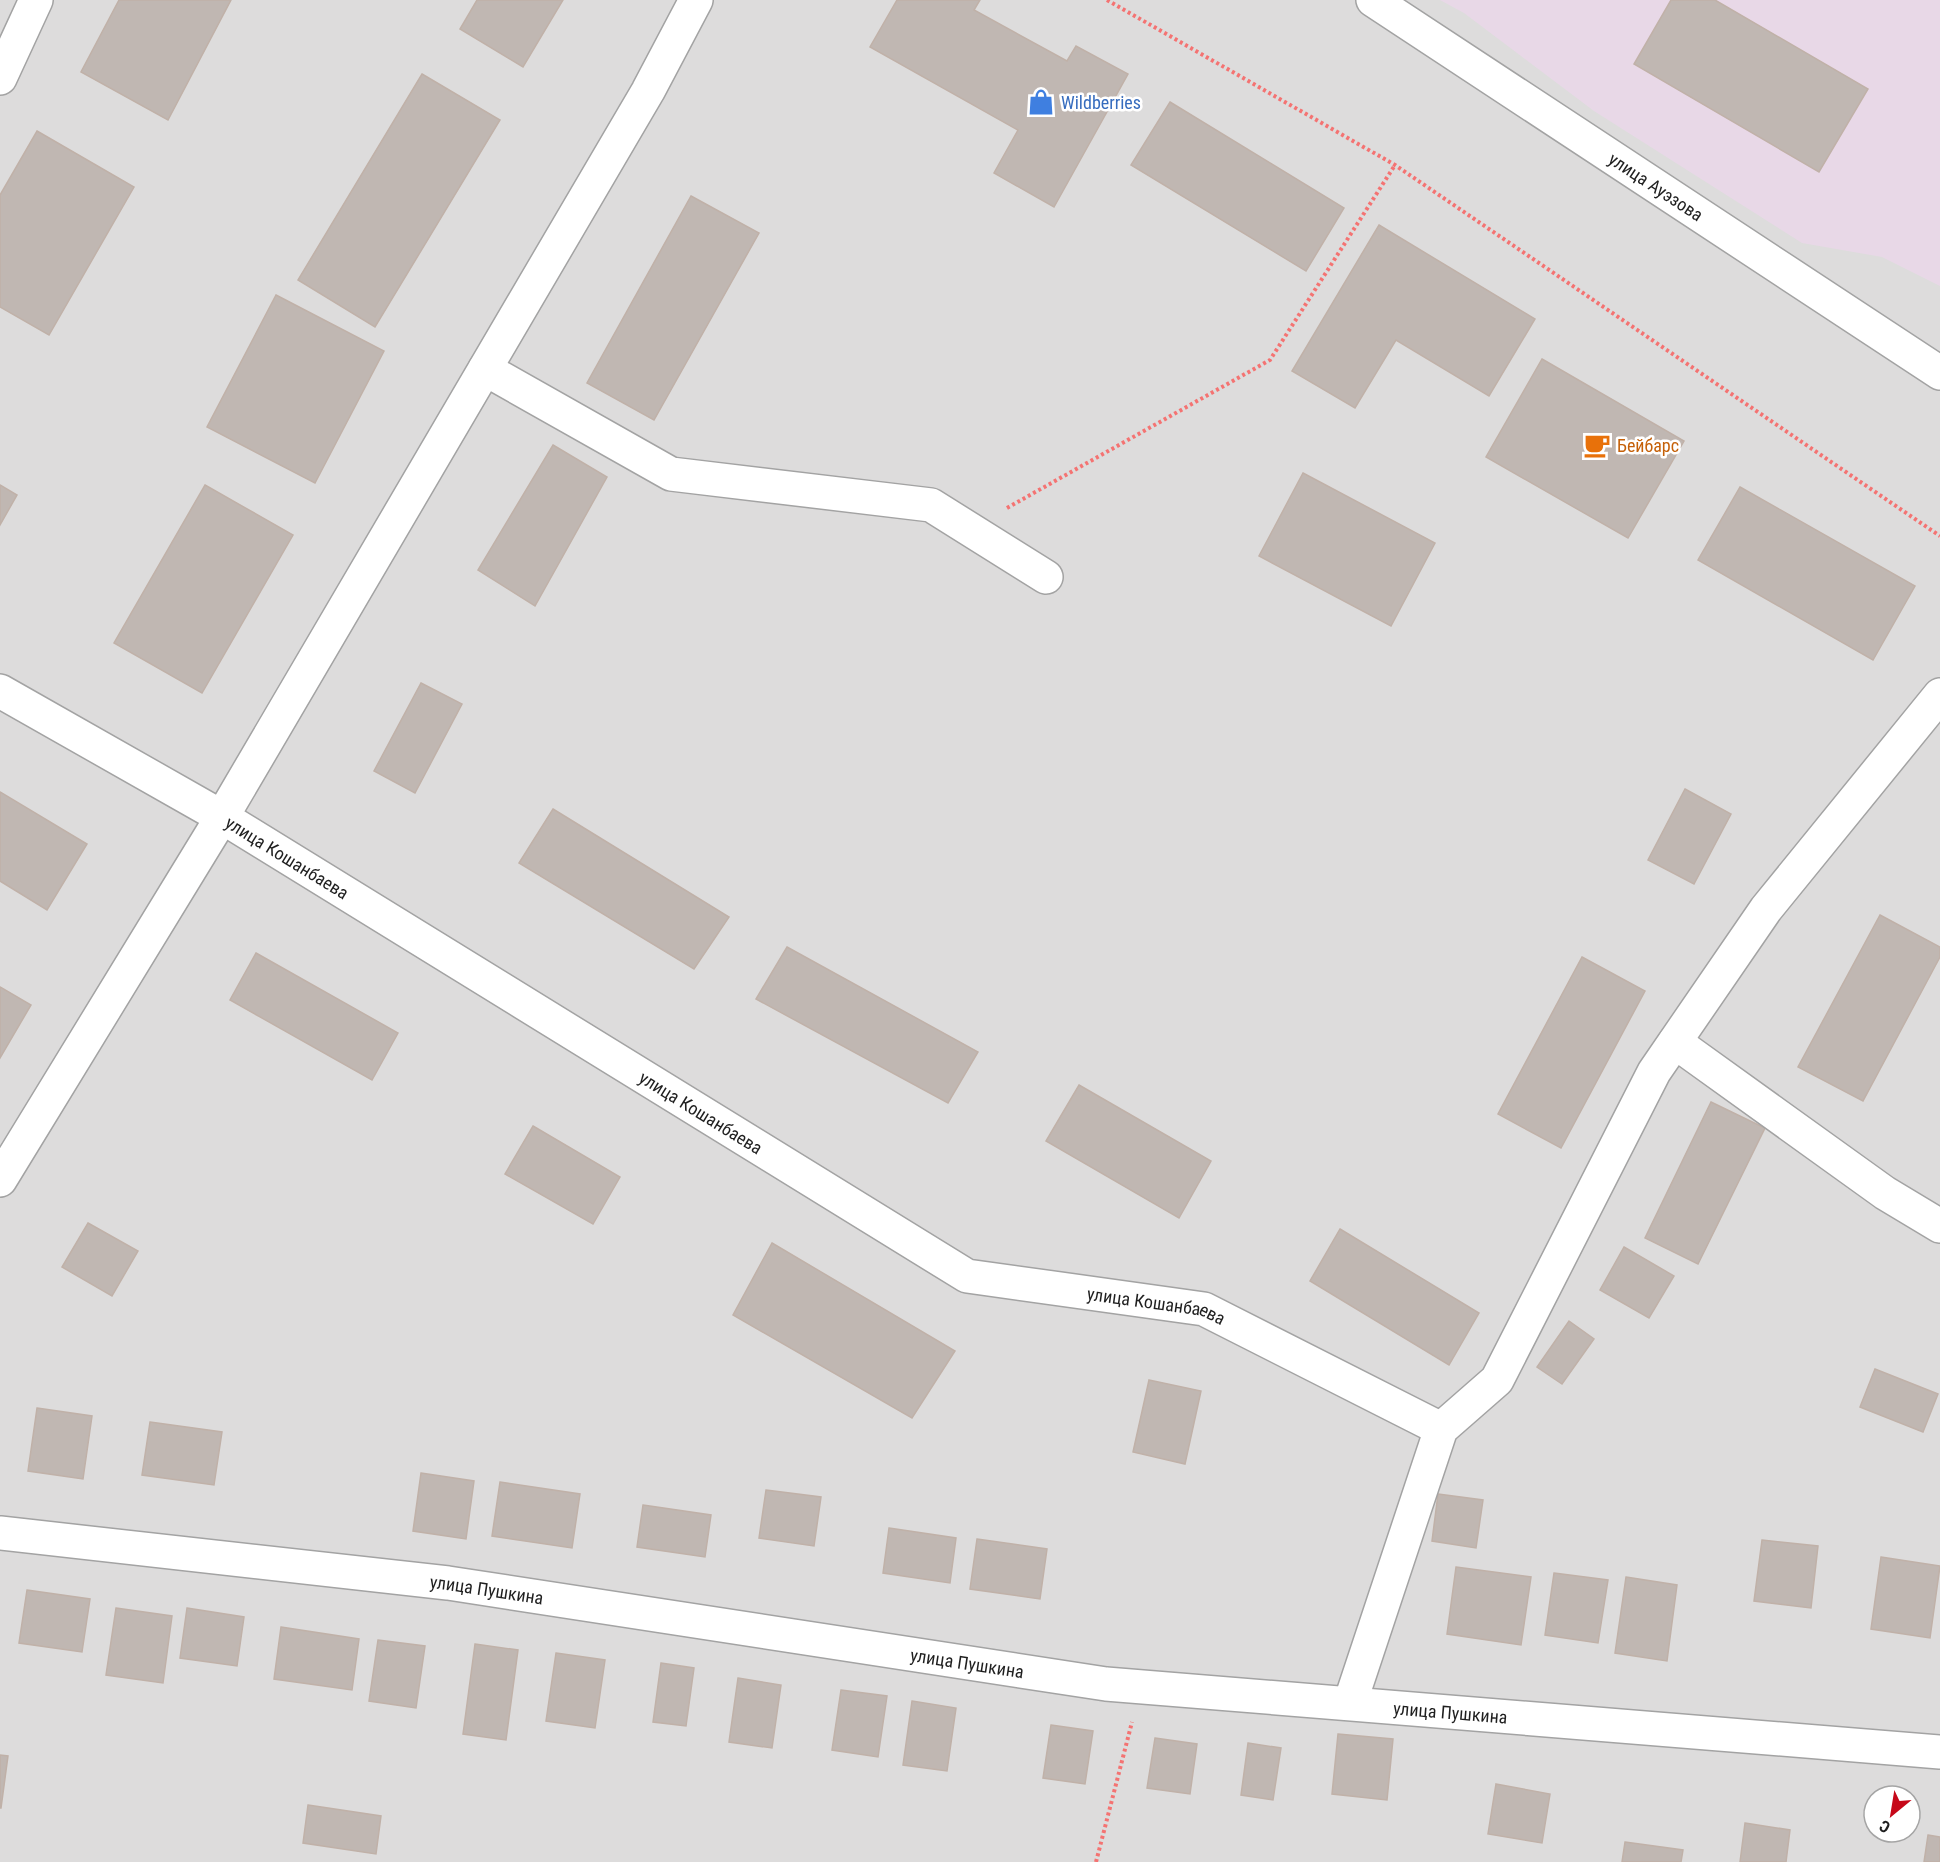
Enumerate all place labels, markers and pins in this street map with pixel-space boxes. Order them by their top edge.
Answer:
shop icon: Wildberries [1026,87,1056,117]
place label: Wildberries [1061,92,1141,113]
cafe icon: Бейбарс [1582,430,1612,460]
place label: Бейбарс [1617,435,1679,456]

